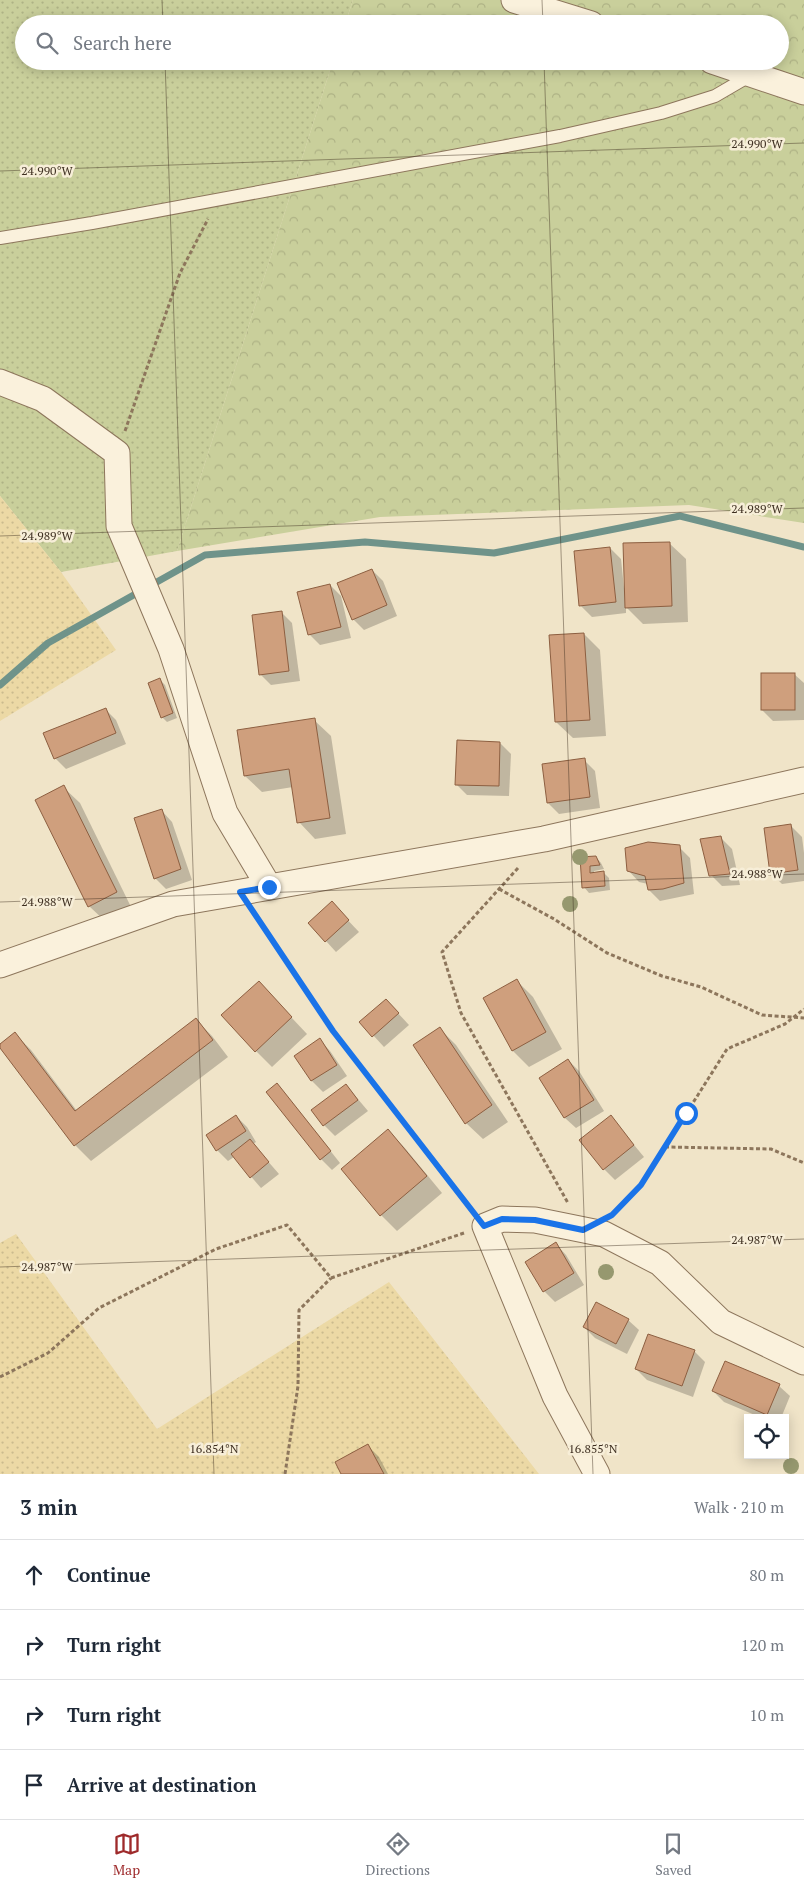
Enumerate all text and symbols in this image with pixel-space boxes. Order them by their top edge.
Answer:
search box [15,15,789,70]
icon: search [33,29,61,57]
text: Search here [73,30,172,55]
text: 24.990°W [731,136,784,151]
text: 24.990°W [21,163,74,178]
text: 24.989°W [731,501,784,516]
text: 24.989°W [21,528,74,543]
text: 24.988°W [731,866,784,881]
route end [258,876,281,899]
text: 24.988°W [21,894,74,909]
route start [675,1102,698,1125]
text: 24.987°W [731,1232,784,1247]
text: 24.987°W [21,1259,74,1274]
map controls [744,1414,789,1459]
button: locate [744,1414,789,1459]
text: 16.854°N [189,1441,239,1456]
text: 16.855°N [568,1441,618,1456]
text: 3 min [20,1493,77,1521]
text: Walk · 210 m [694,1496,784,1518]
icon: ahead [20,1561,48,1589]
text: Continue [67,1562,151,1587]
text: 80 m [749,1564,784,1586]
icon: right [20,1631,48,1659]
text: Turn right [67,1632,161,1657]
text: 120 m [741,1634,784,1656]
icon: right [20,1701,48,1729]
text: Turn right [67,1702,161,1727]
text: 10 m [749,1704,784,1726]
icon: arrive [20,1771,48,1799]
text: Arrive at destination [67,1772,256,1797]
tab: Map [113,1830,141,1879]
tab: Directions [366,1830,430,1879]
tab: Saved [655,1830,691,1879]

